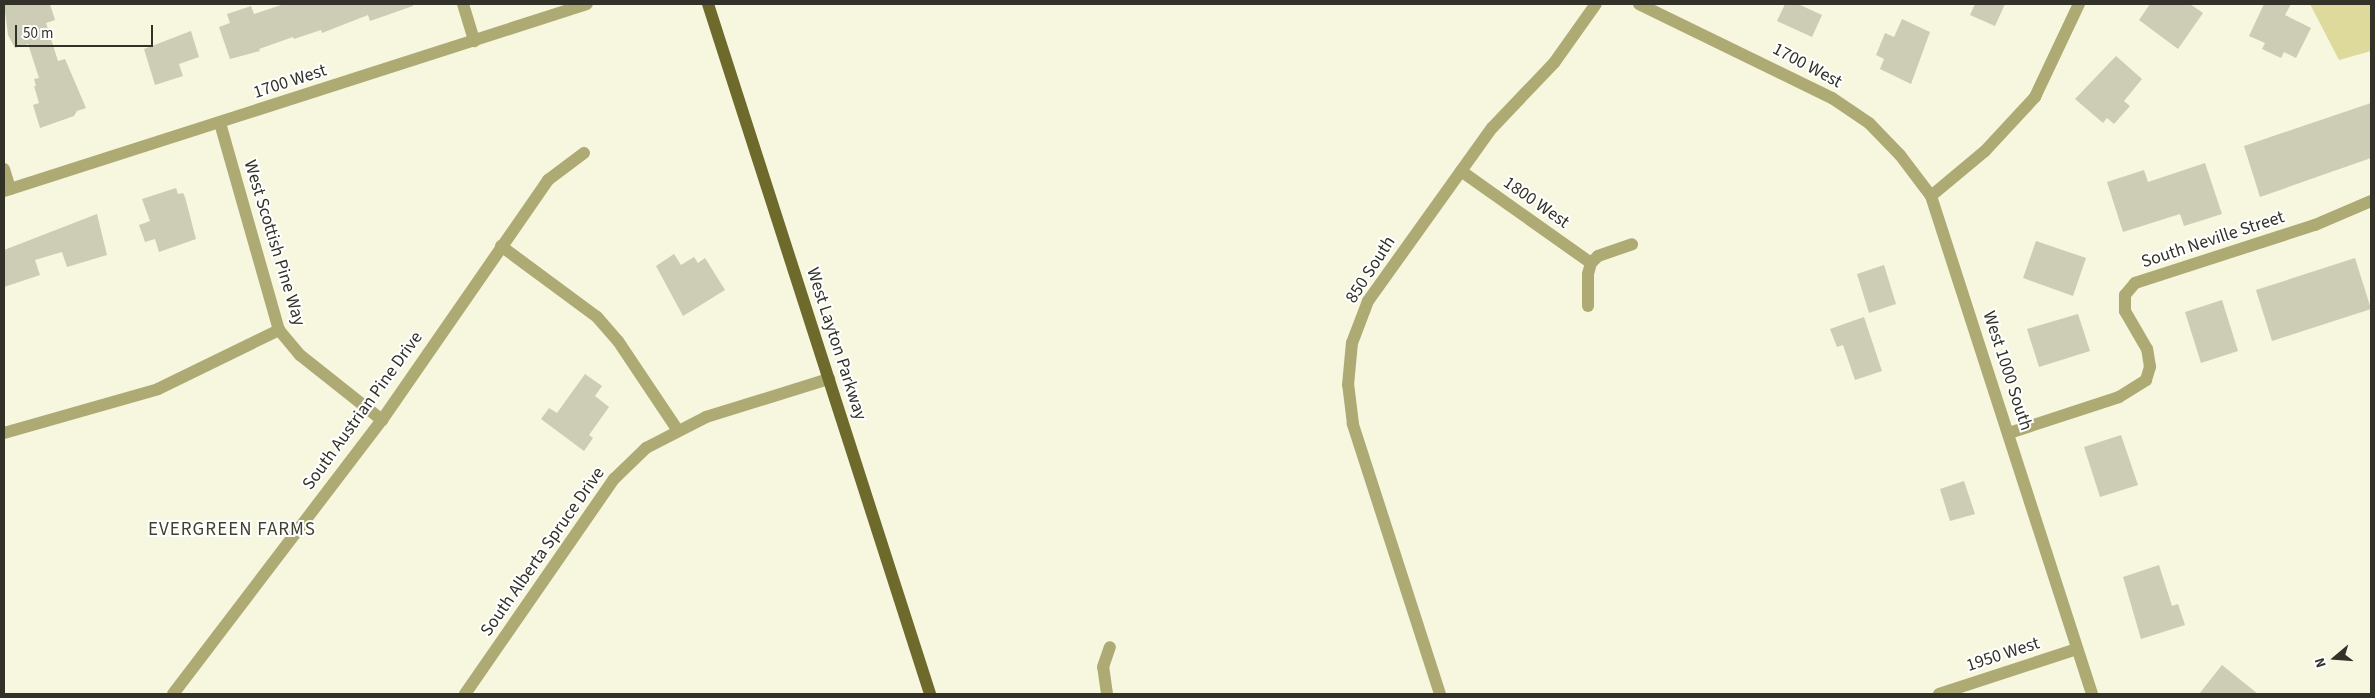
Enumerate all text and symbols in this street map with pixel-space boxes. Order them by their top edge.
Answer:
scale bar [18,15,155,47]
text: 50 m [23,23,53,44]
street label: 1700 West [1768,39,1846,93]
street label: 1700 West [251,60,329,104]
street label: West Scottish Pine Way [238,157,310,329]
street label: 1800 West [1499,172,1573,234]
street label: South Neville Street [2139,207,2287,273]
street label: 850 South [1341,232,1401,308]
street label: West Layton Parkway [801,265,871,423]
street label: West 1000 South [1978,309,2036,433]
street label: South Austrian Pine Drive [298,328,428,494]
street label: South Alberta Spruce Drive [476,463,610,641]
district label: EVERGREEN FARMS [146,519,318,541]
street label: 1950 West [1964,633,2042,677]
north arrow [2310,633,2360,683]
text: N [2310,655,2332,670]

